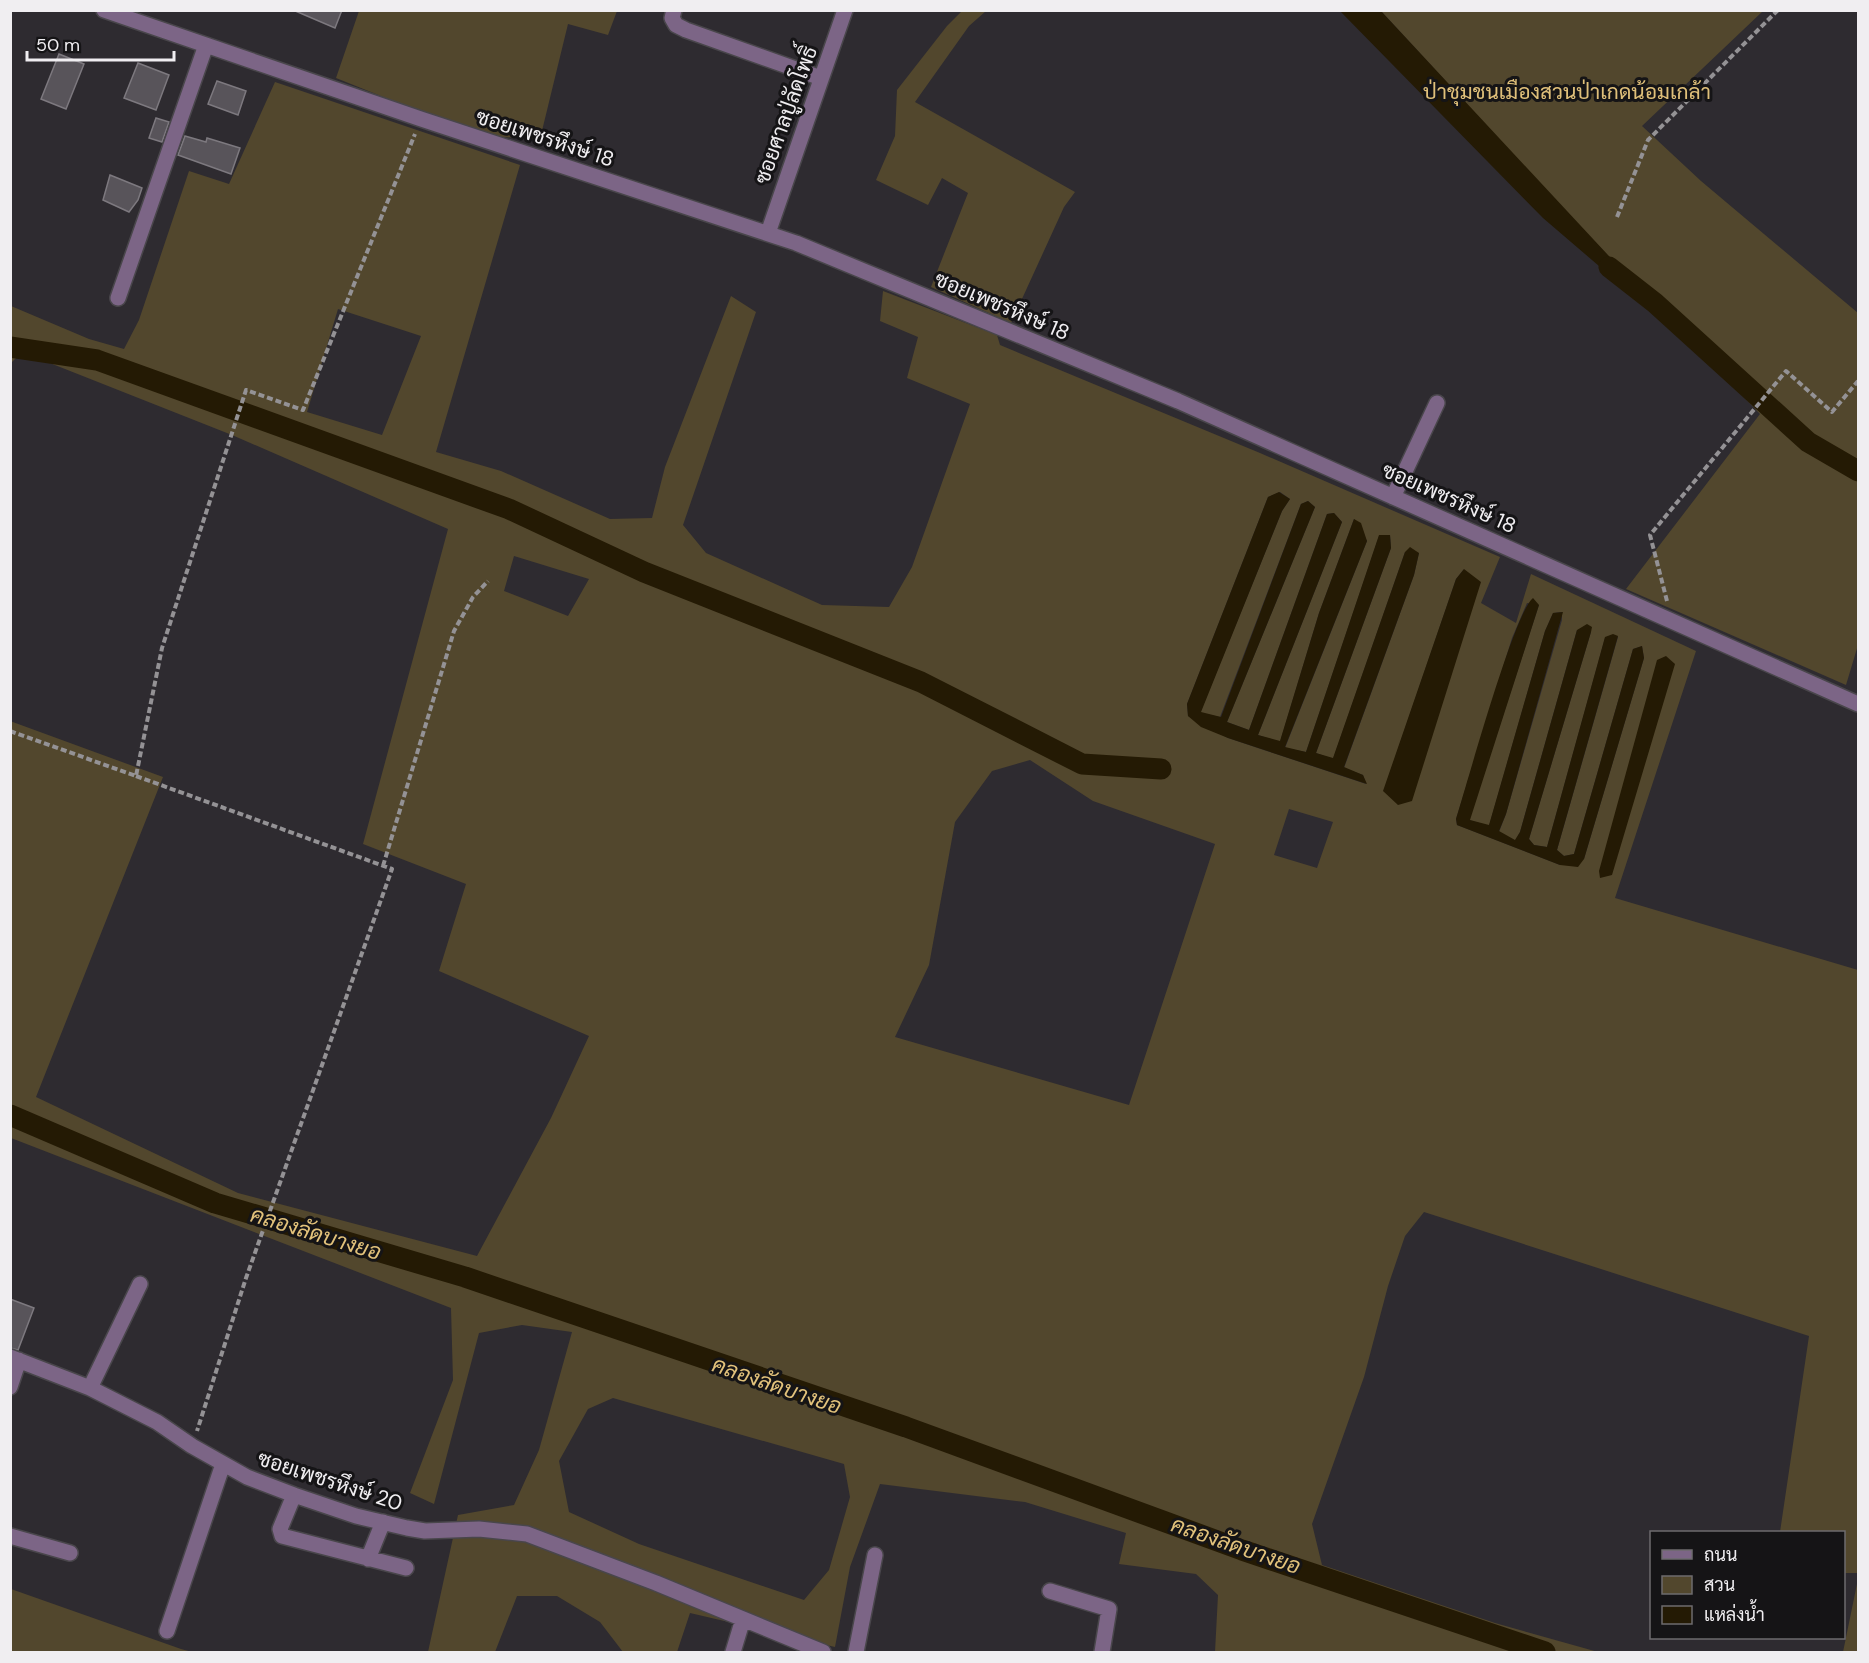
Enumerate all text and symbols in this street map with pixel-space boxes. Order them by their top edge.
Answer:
scale bar [27,24,174,62]
text: 50 m [36,33,80,57]
street label: ซอยศาลปู่ลัดโพธิ์ [742,40,825,188]
park label: ป่าชุมชนเมืองสวนป่าเกดน้อมเกล้า [1423,78,1711,106]
street label: ซอยเพชรหึงษ์ 18 [472,102,618,174]
street label: ซอยเพชรหึงษ์ 18 [930,265,1074,347]
street label: ซอยเพชรหึงษ์ 18 [1378,456,1520,540]
water label: คลองลัดบางยอ [247,1200,385,1267]
water label: คลองลัดบางยอ [708,1350,845,1421]
street label: ซอยเพชรหึงษ์ 20 [254,1444,406,1518]
water label: คลองลัดบางยอ [1167,1510,1304,1581]
legend [1650,1531,1845,1639]
text: ถนน [1704,1543,1737,1567]
text: สวน [1704,1573,1735,1597]
text: แหล่งน้ำ [1704,1599,1765,1627]

